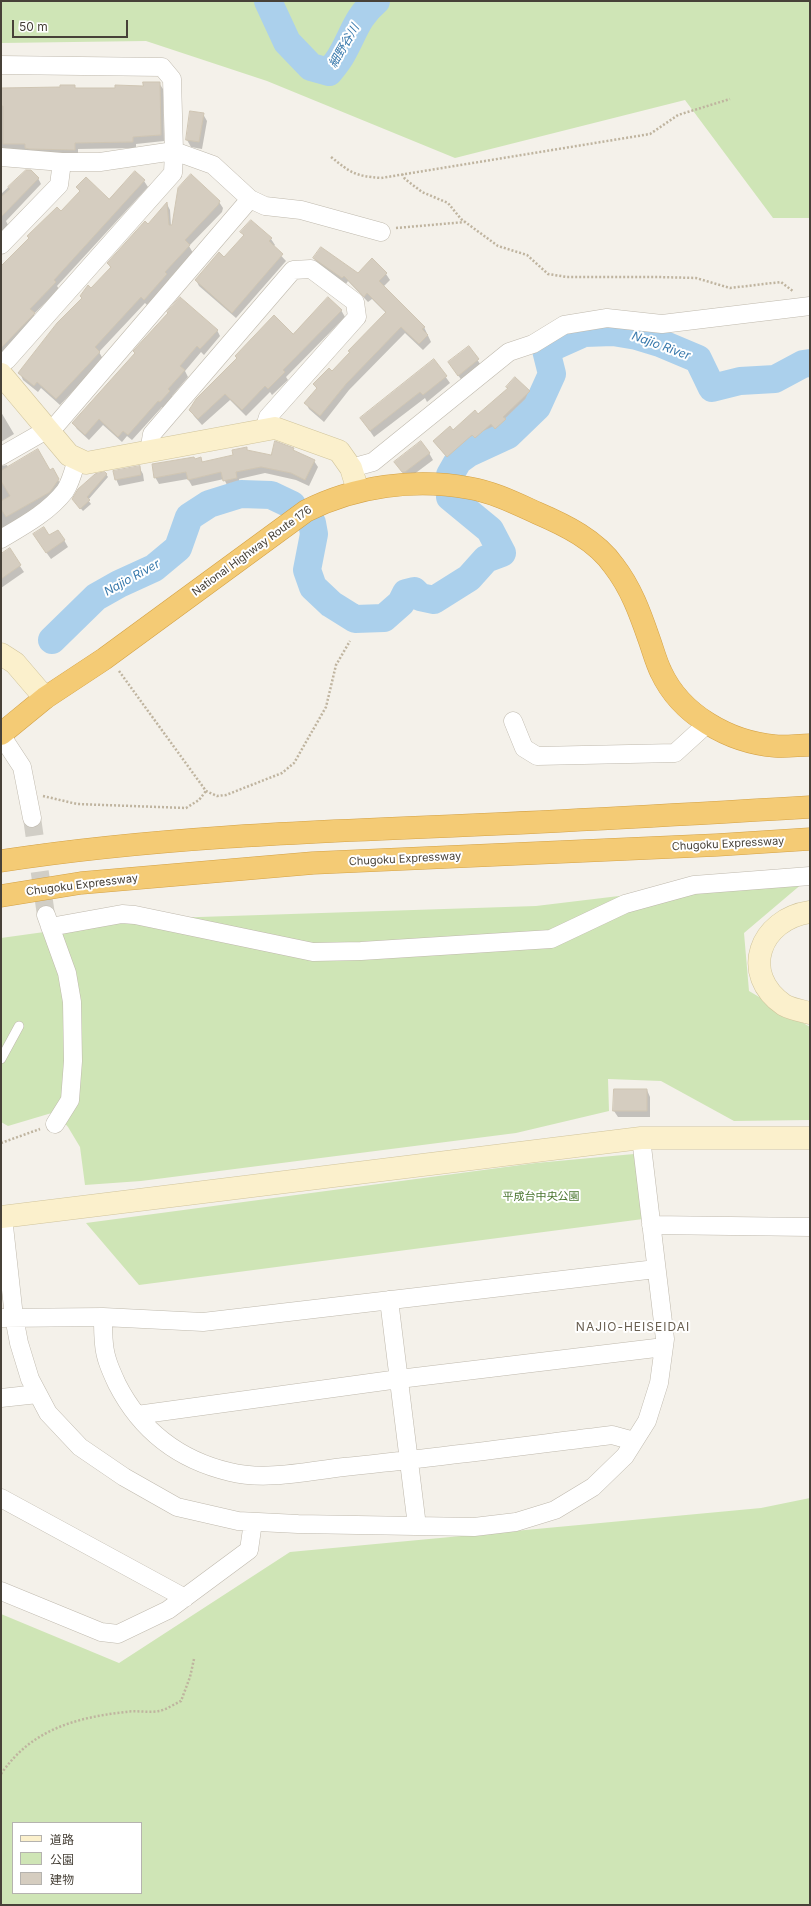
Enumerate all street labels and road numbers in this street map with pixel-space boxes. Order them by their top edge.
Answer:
street label: National Highway Route 176 [190,503,314,599]
street label: Chugoku Expressway [671,834,785,854]
street label: Chugoku Expressway [348,849,462,869]
street label: Chugoku Expressway [25,872,139,898]

